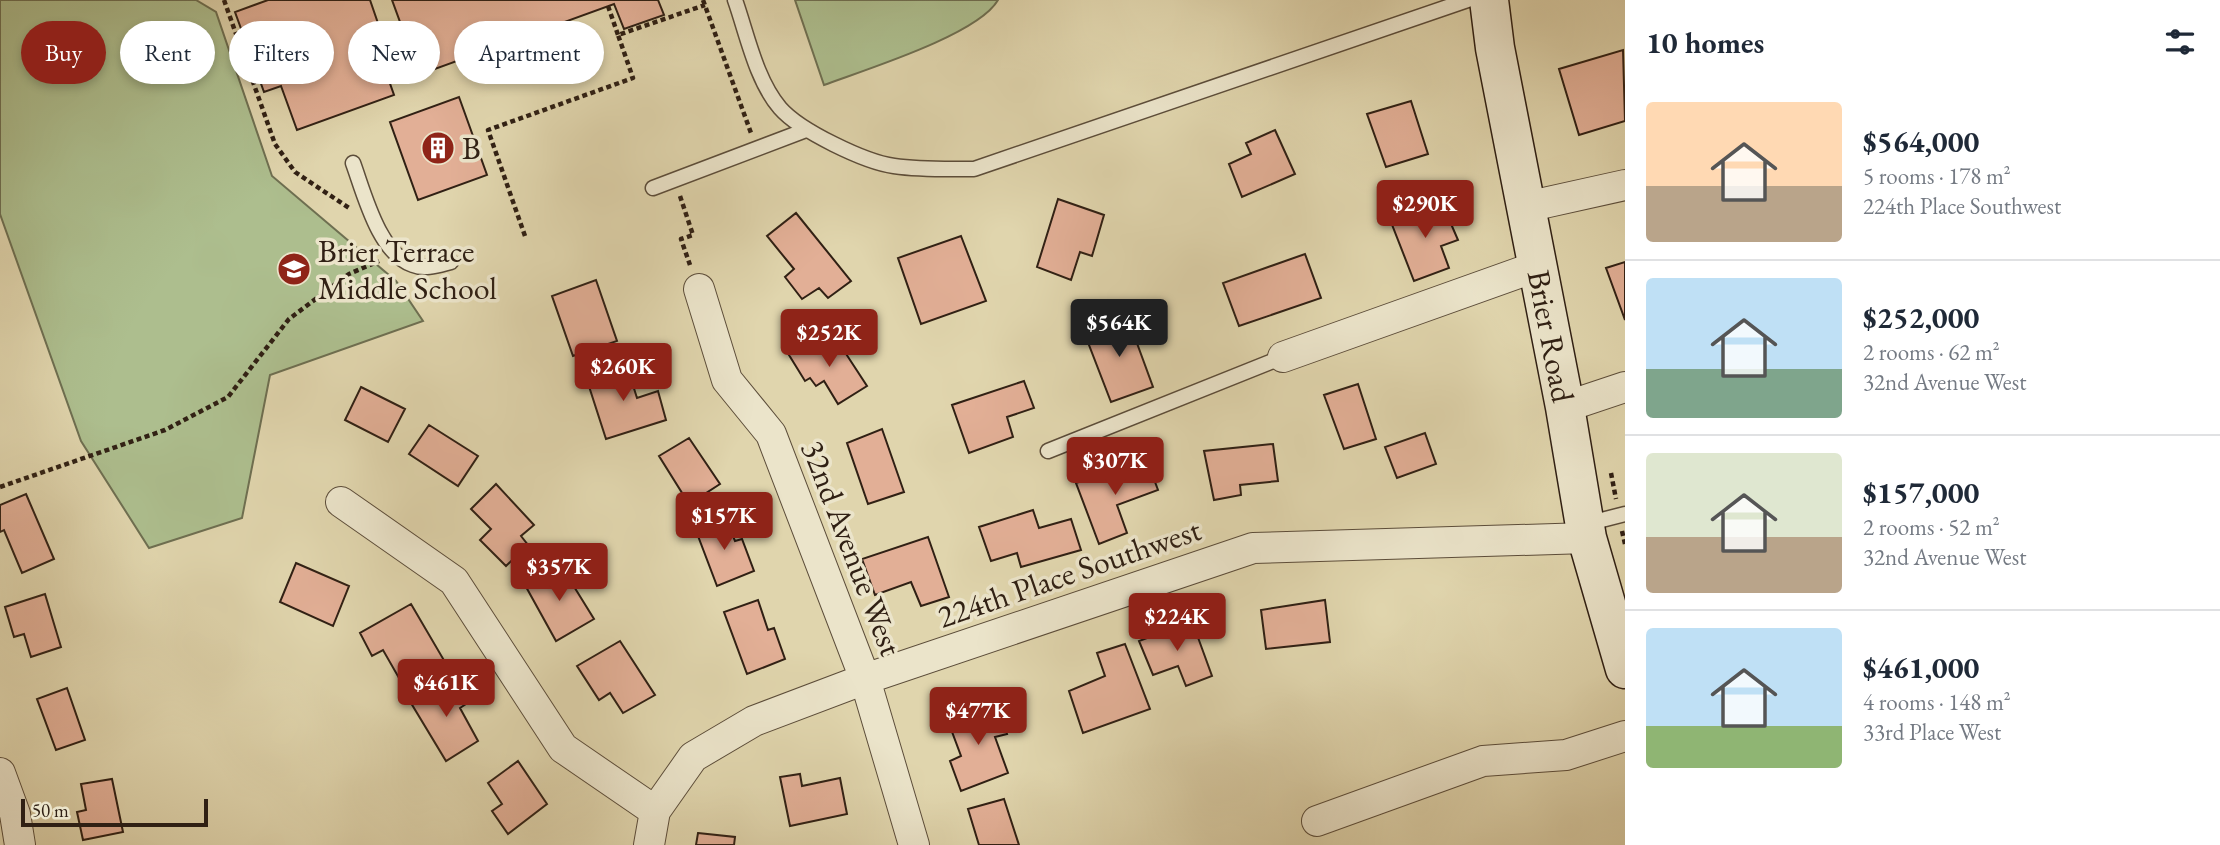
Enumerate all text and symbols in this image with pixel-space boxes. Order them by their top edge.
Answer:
chip: Buy [21,21,106,84]
chip: Rent [120,21,215,84]
chip: Filters [229,21,334,84]
chip: New [348,21,440,84]
chip: Apartment [454,21,604,84]
text: 10 homes [1646,23,1764,62]
icon: filters [2161,23,2199,61]
text: $564,000 [1863,122,1979,161]
place label: B [462,127,481,169]
building icon: B [419,129,457,167]
icon: home [1702,130,1786,214]
text: 5 rooms · 178 m² [1863,161,2011,191]
pin: $290K [1376,180,1474,240]
text: $290K [1393,188,1457,218]
text: 224th Place Southwest [1863,191,2061,221]
place label: Brier Terrace Middle School [318,230,497,309]
school or university icon: Brier Terrace Middle School [275,250,313,288]
street label: Brier Road [1518,266,1585,406]
text: $252,000 [1863,298,1979,337]
pin: $564K [1070,300,1168,359]
icon: home [1702,306,1786,390]
text: $564K [1087,307,1151,337]
pin: $252K [780,310,878,369]
text: $252K [797,317,861,347]
text: 2 rooms · 62 m² [1863,337,2000,367]
pin: $260K [574,344,672,403]
text: $260K [591,351,655,381]
text: 32nd Avenue West [1863,367,2026,397]
street label: 32nd Avenue West [792,434,912,662]
pin: $307K [1066,438,1164,497]
text: $307K [1083,445,1147,475]
text: $157,000 [1863,473,1979,512]
icon: home [1702,481,1786,565]
pin: $157K [675,492,773,552]
text: $157K [692,500,756,530]
street label: 224th Place Southwest [932,508,1206,638]
text: 2 rooms · 52 m² [1863,512,2000,542]
text: 32nd Avenue West [1863,542,2026,572]
pin: $357K [510,544,608,603]
text: $357K [527,551,591,581]
pin: $224K [1128,594,1226,653]
text: $224K [1145,601,1209,631]
text: $461,000 [1863,648,1979,687]
icon: home [1702,656,1786,740]
pin: $461K [397,660,495,719]
text: $461K [414,667,478,697]
text: 4 rooms · 148 m² [1863,687,2011,717]
pin: $477K [929,688,1027,747]
text: $477K [946,695,1010,725]
text: 33rd Place West [1863,717,2001,747]
scale bar [21,796,208,828]
text: 50 m [32,798,69,823]

